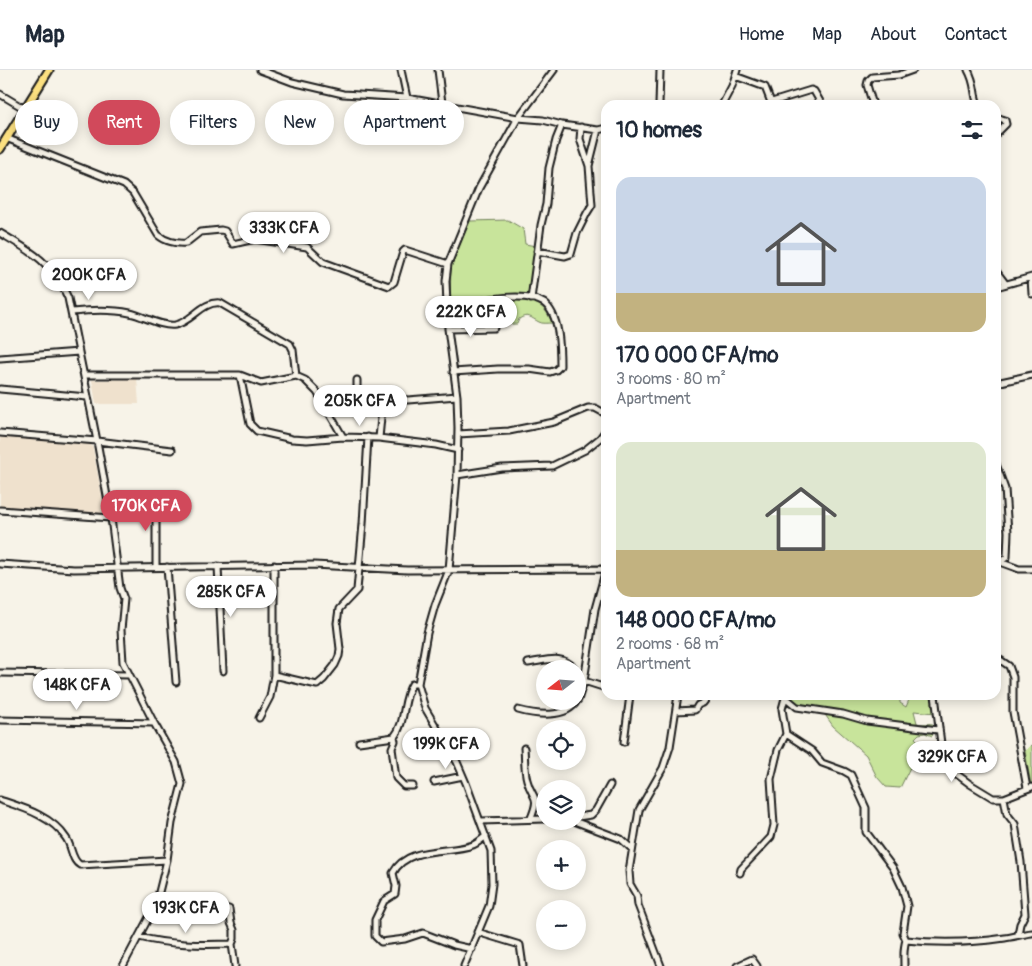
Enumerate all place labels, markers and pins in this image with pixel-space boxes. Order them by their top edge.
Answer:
pin: 333K CFA [232,212,336,254]
pin: 200K CFA [37,258,141,301]
pin: 222K CFA [419,296,523,338]
pin: 205K CFA [308,384,412,427]
pin: 170K CFA [94,490,198,532]
pin: 285K CFA [179,576,283,618]
pin: 148K CFA [25,668,129,711]
pin: 199K CFA [394,728,498,770]
pin: 329K CFA [900,740,1004,783]
pin: 193K CFA [134,892,238,934]

